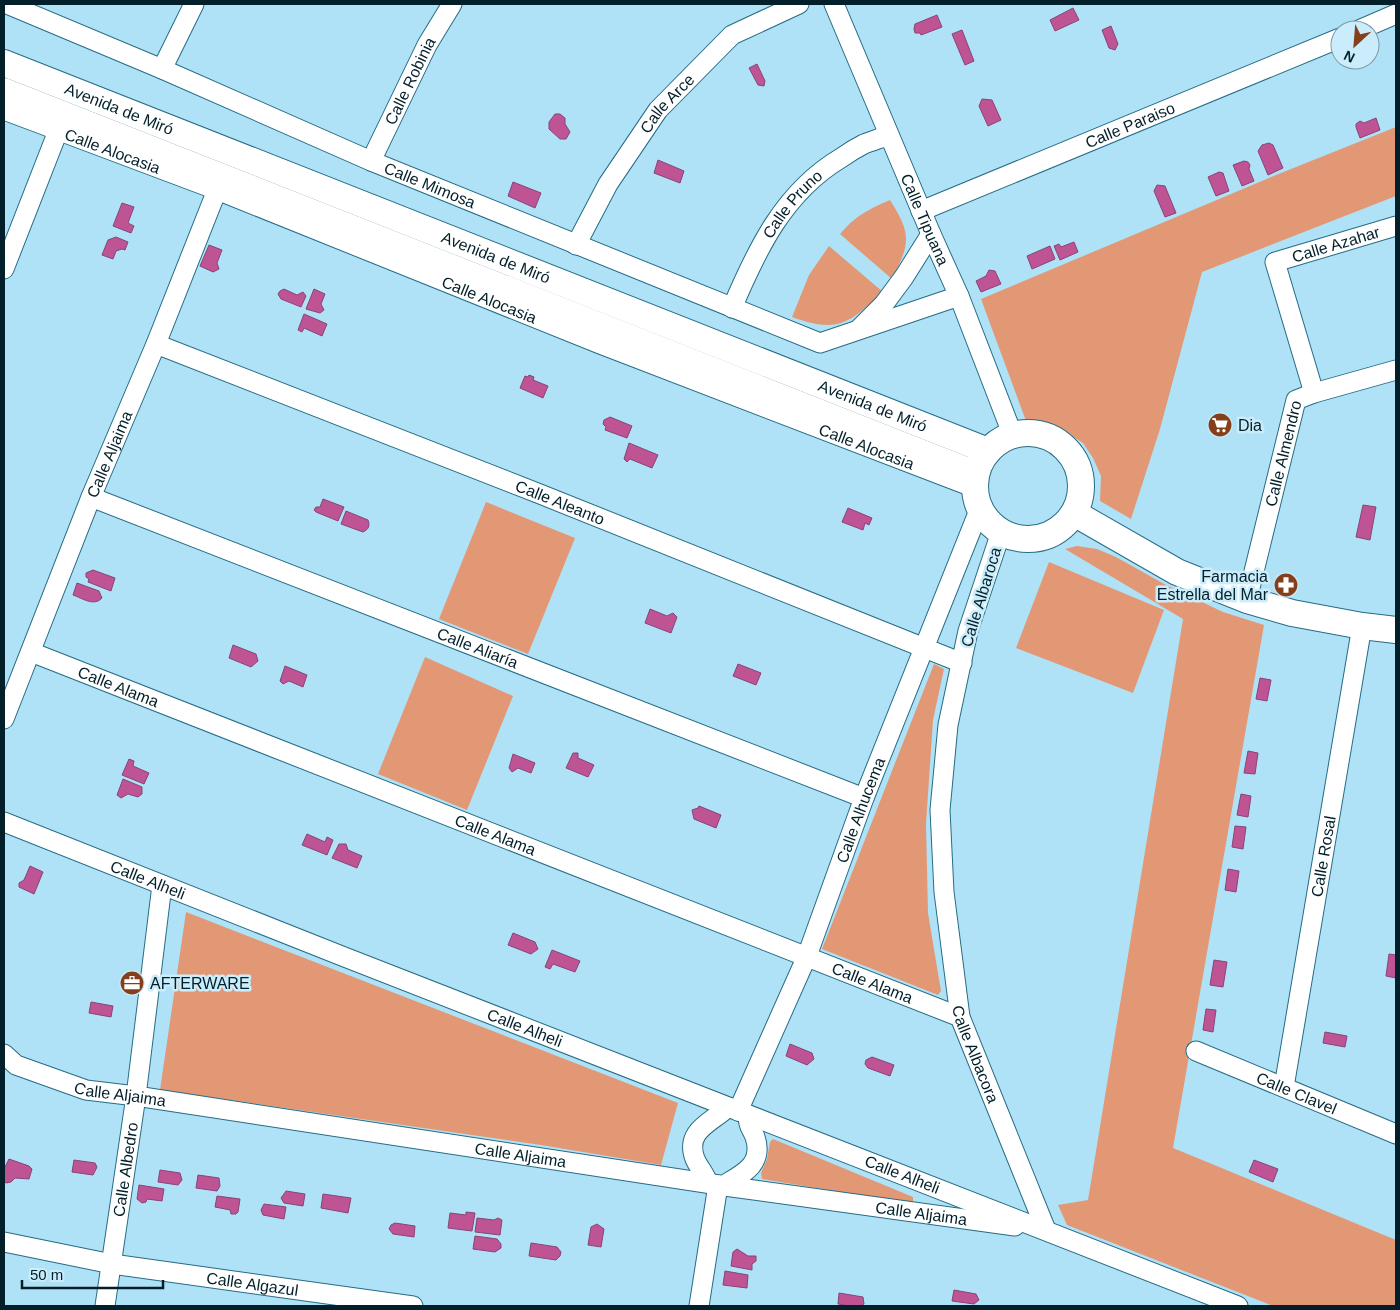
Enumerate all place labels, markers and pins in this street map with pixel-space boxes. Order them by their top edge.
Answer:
supermarket icon: Dia [1207,412,1233,438]
place label: Dia [1238,417,1262,434]
place label: Farmacia Estrella del Mar [1157,568,1269,603]
pharmacy icon: Farmacia Estrella del Mar [1273,572,1299,598]
office icon: AFTERWARE [119,970,145,996]
place label: AFTERWARE [150,975,250,992]

